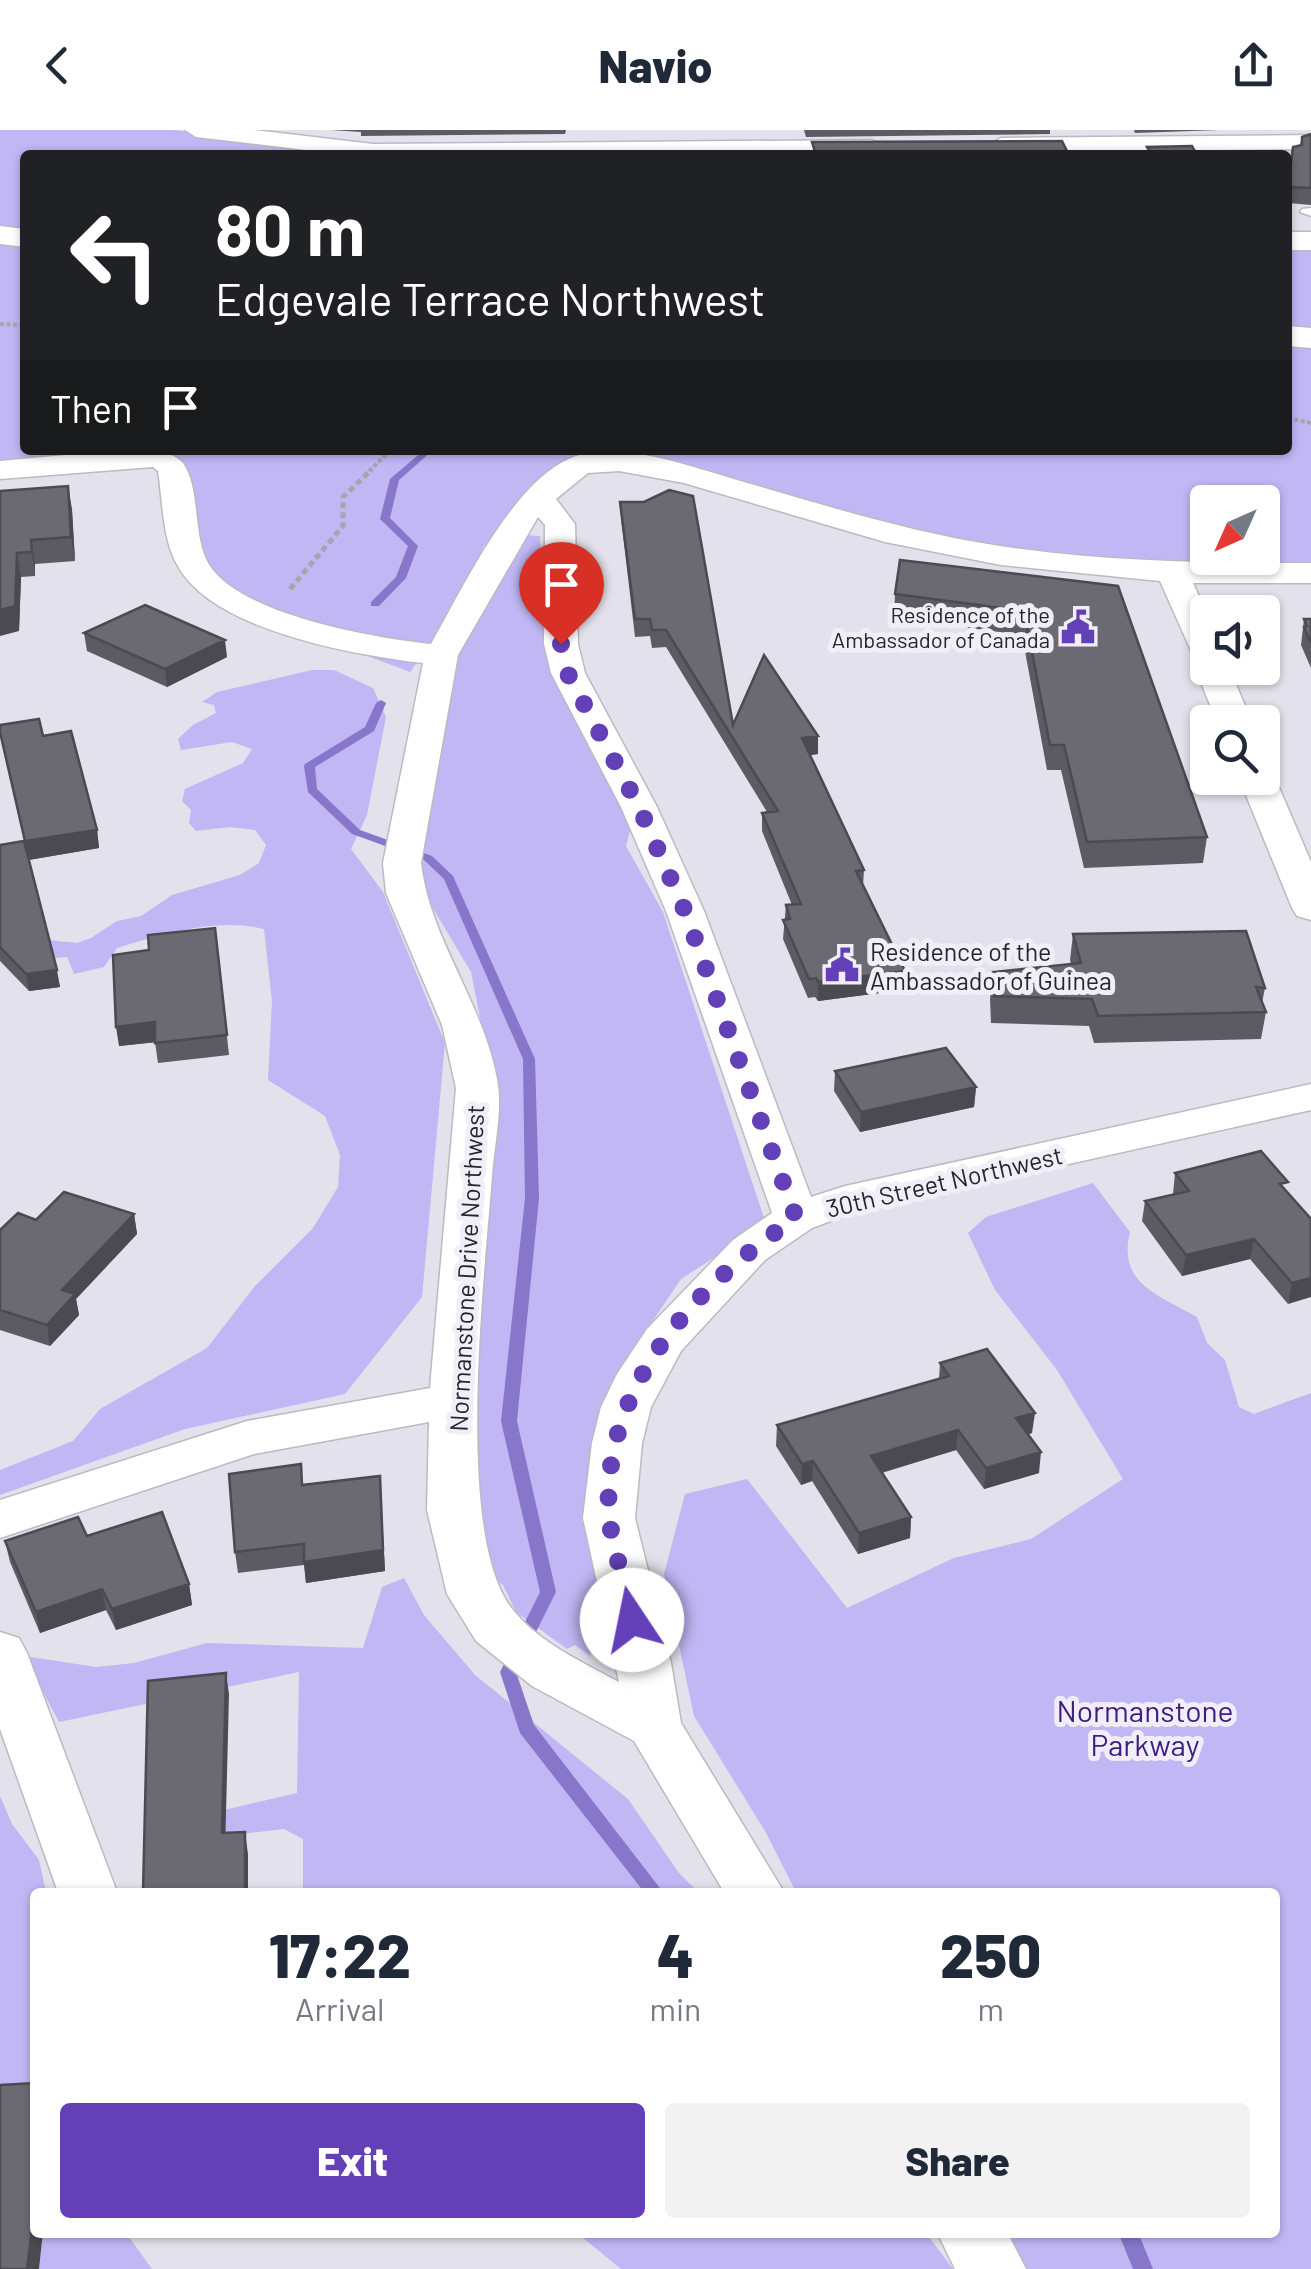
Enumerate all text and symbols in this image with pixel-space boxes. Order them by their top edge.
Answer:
icon: back [30,38,85,93]
text: Navio [599,38,712,92]
icon: share [1226,38,1281,93]
text: 80 m [215,186,365,270]
icon: left [50,190,180,320]
text: Edgevale Terrace Northwest [215,271,765,325]
icon: arrive [153,380,208,435]
text: Then [50,385,133,431]
north arrow [1190,485,1280,575]
map controls [1190,485,1280,795]
pin [519,542,604,645]
icon: arrive [534,557,589,612]
button: sound [1190,595,1280,685]
place label: Residence of the Ambassador of Canada [832,601,1050,652]
public building icon: Residence of the Ambassador of Canada [1059,608,1097,646]
button: search [1190,705,1280,795]
place label: Residence of the Ambassador of Guinea [870,936,1112,995]
public building icon: Residence of the Ambassador of Guinea [823,946,861,984]
street label: Normanstone Drive Northwest [442,1104,490,1432]
street label: 30th Street Northwest [823,1139,1065,1223]
position arrow [580,1568,684,1672]
park label: Normanstone Parkway [1056,1692,1234,1762]
text: 17:22 [269,1918,411,1990]
text: 4 [657,1918,694,1990]
text: 250 [940,1918,1041,1990]
text: Arrival [295,1989,384,2027]
text: min [650,1989,701,2027]
text: m [977,1989,1004,2027]
button: Exit [60,2103,645,2218]
button: Share [665,2103,1250,2218]

